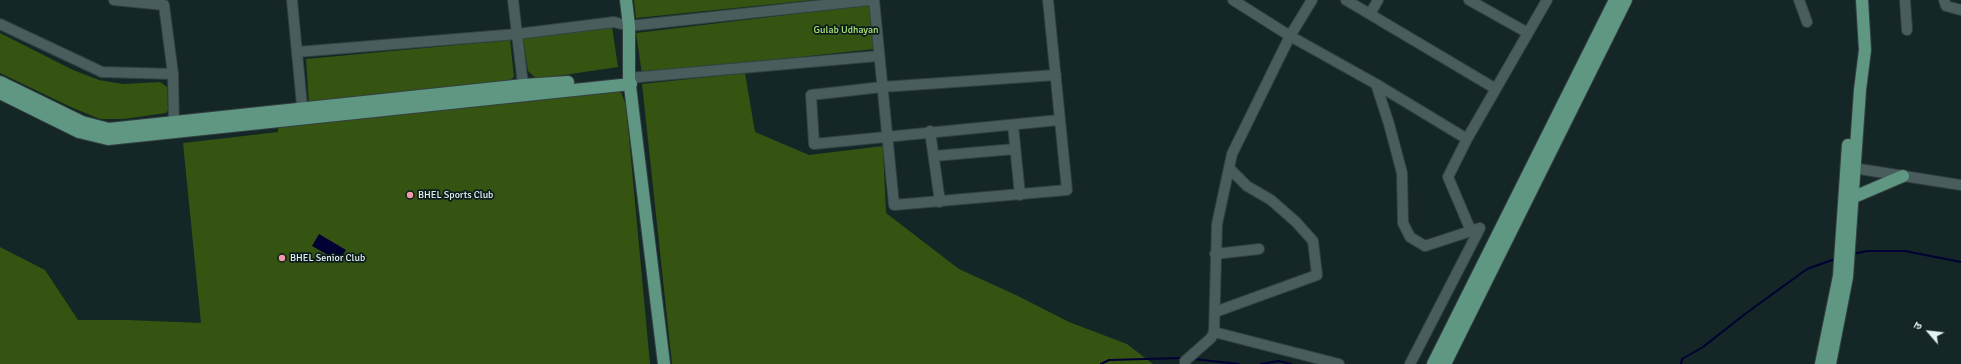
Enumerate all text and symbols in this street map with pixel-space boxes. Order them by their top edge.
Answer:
park label: Gulab Udhayan [814,24,878,36]
place label: BHEL Sports Club [418,189,493,201]
marker: BHEL Sports Club [405,190,415,200]
place label: BHEL Senior Club [290,252,365,264]
marker: BHEL Senior Club [277,253,287,263]
north arrow [1909,312,1949,352]
text: उ [1911,320,1925,332]

